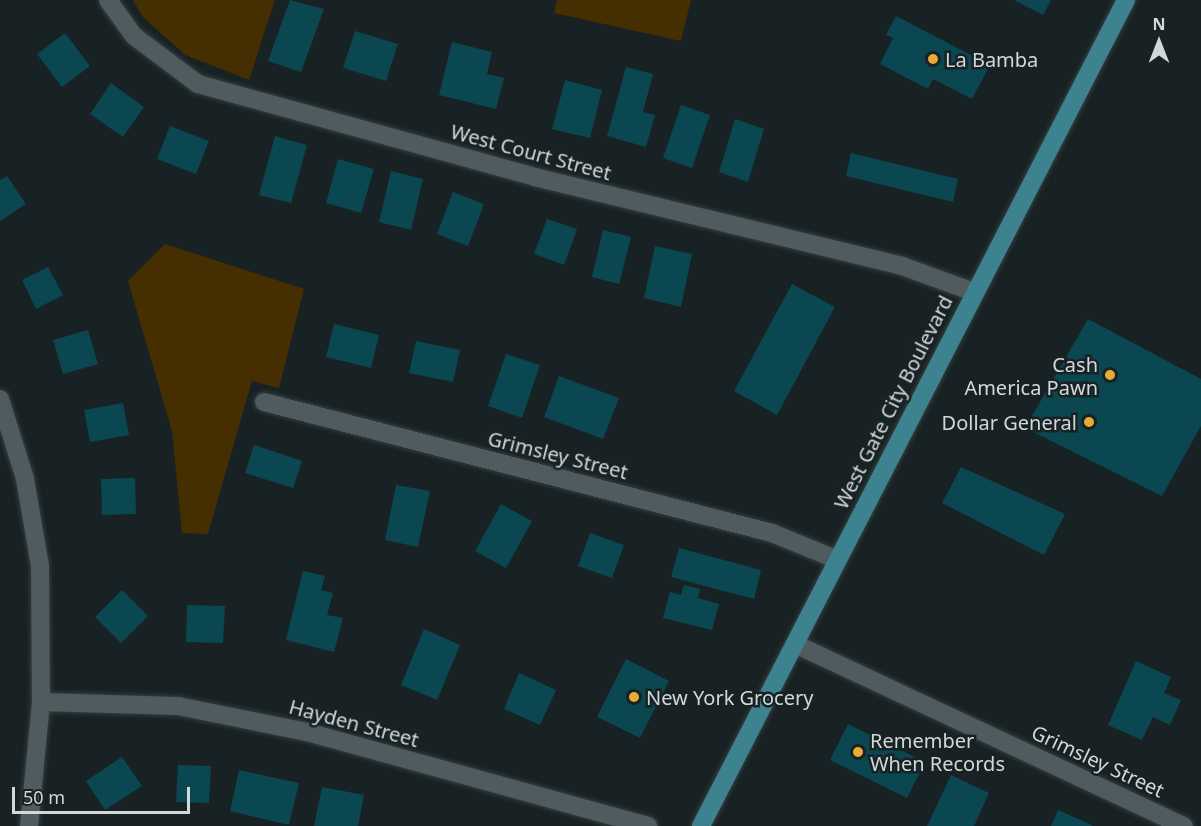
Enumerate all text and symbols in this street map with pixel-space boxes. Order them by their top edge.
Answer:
north arrow [1129,12,1189,72]
text: N [1152,13,1166,35]
place label: La Bamba [945,47,1038,71]
marker: La Bamba [926,52,940,66]
street label: West Court Street [448,119,614,185]
street label: West Gate City Boulevard [829,291,957,513]
place label: Cash America Pawn [964,352,1098,399]
marker: Cash America Pawn [1103,368,1117,382]
place label: Dollar General [942,410,1077,434]
marker: Dollar General [1082,415,1096,429]
street label: Grimsley Street [485,426,631,484]
place label: New York Grocery [646,685,813,709]
marker: New York Grocery [627,690,641,704]
street label: Hayden Street [287,694,421,752]
street label: Grimsley Street [1028,720,1168,802]
place label: Remember When Records [870,728,1005,775]
marker: Remember When Records [851,745,865,759]
scale bar [15,775,194,813]
text: 50 m [23,785,65,809]

